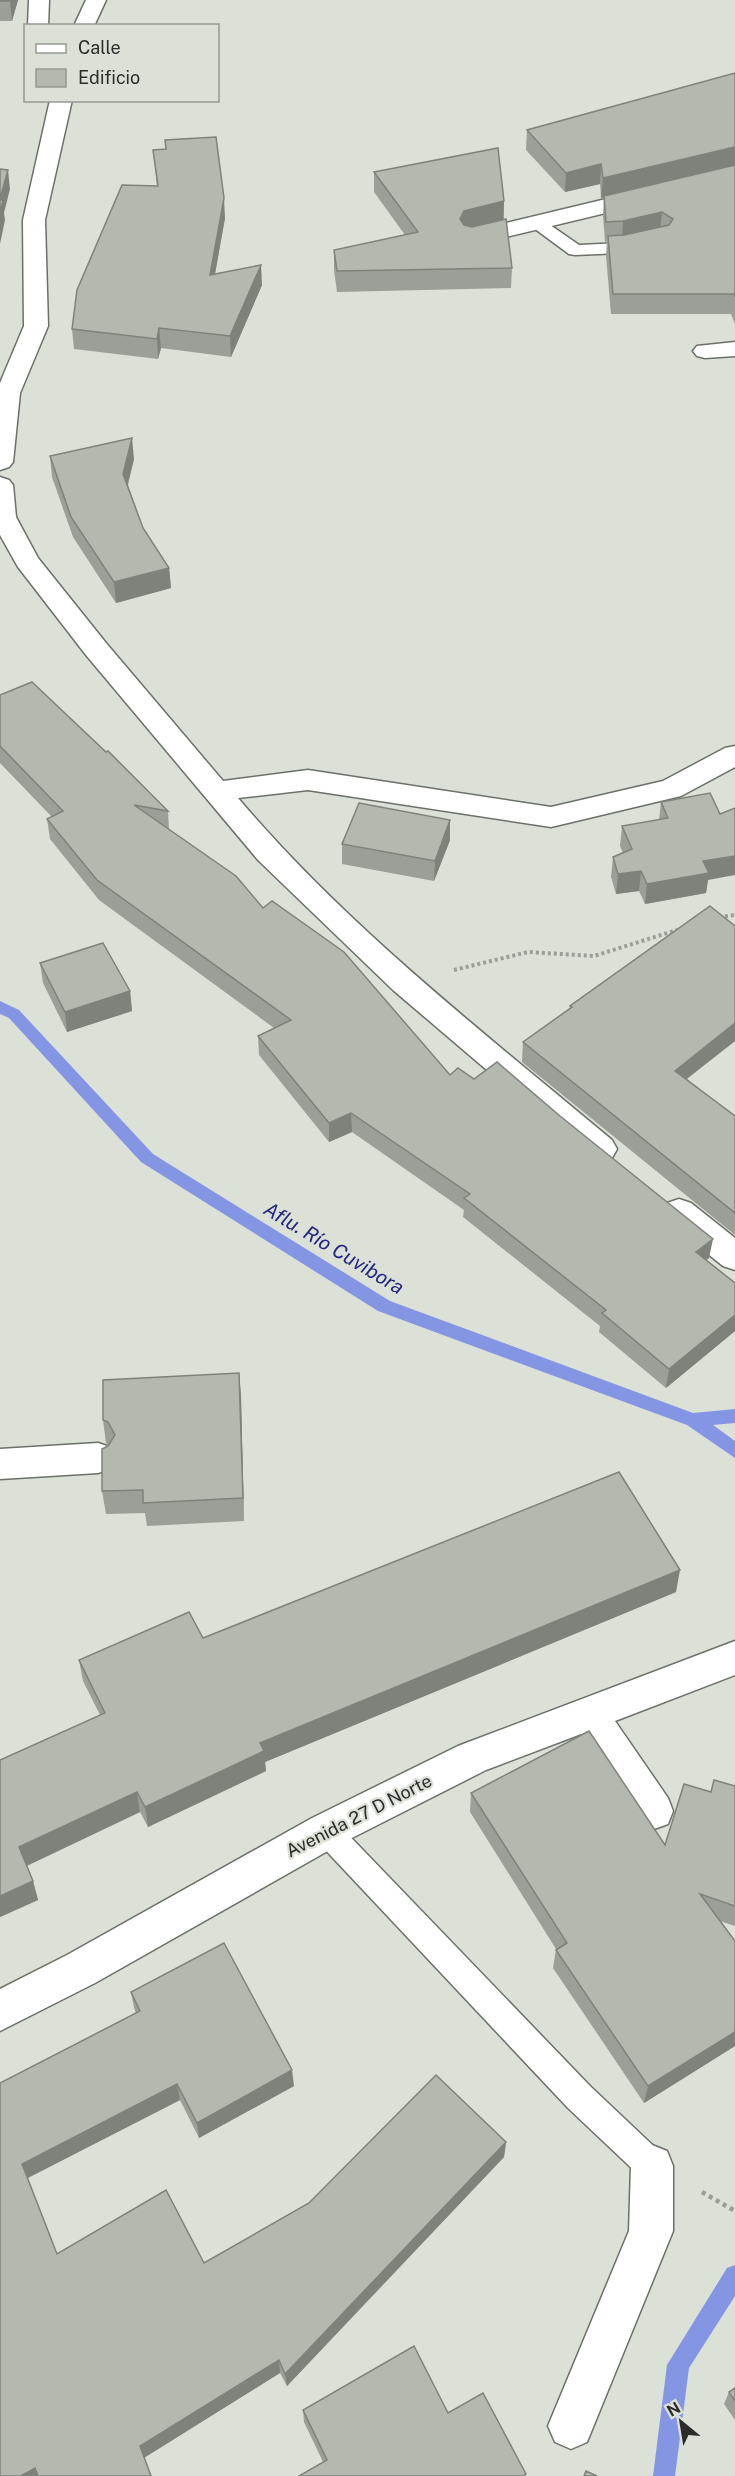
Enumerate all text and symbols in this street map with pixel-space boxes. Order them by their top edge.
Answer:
legend [24,24,219,102]
text: Calle [78,37,121,58]
text: Edificio [78,67,140,88]
water label: Aflu. Río Cuvibora [260,1197,408,1299]
street label: Avenida 27 D Norte [282,1770,435,1861]
north arrow [651,2392,711,2452]
text: N [664,2398,684,2421]

